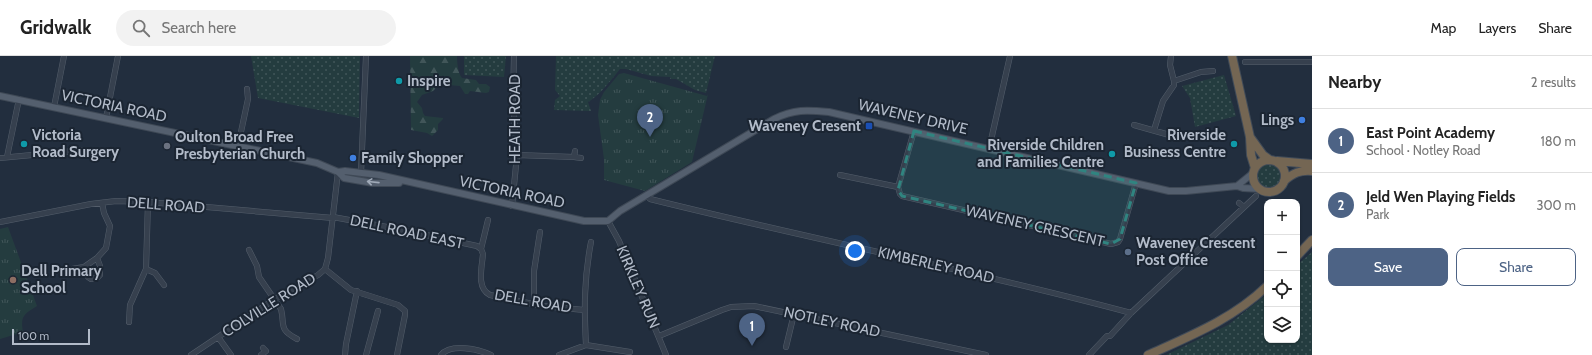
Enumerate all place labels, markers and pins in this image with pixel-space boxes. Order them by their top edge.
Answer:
place label: Inspire [407,72,451,90]
marker: Inspire [394,76,404,86]
pin: 2 [637,104,663,137]
place label: Lings [1261,111,1294,129]
marker: Lings [1297,115,1307,125]
place label: Waveney Cresent [748,117,861,135]
marker: Waveney Cresent [864,121,874,131]
place label: Victoria Road Surgery [32,126,120,161]
place label: Riverside Business Centre [1124,126,1226,161]
place label: Oulton Broad Free Presbyterian Church [175,128,305,163]
place label: Riverside Children and Families Centre [977,136,1104,171]
marker: Victoria Road Surgery [19,139,29,149]
marker: Riverside Business Centre [1229,139,1239,149]
marker: Oulton Broad Free Presbyterian Church [162,141,172,151]
place label: Family Shopper [361,149,463,167]
marker: Riverside Children and Families Centre [1107,149,1117,159]
marker: Family Shopper [348,153,358,163]
place label: Waveney Crescent Post Office [1136,234,1255,269]
marker: Waveney Crescent Post Office [1123,247,1133,257]
place label: Dell Primary School [21,262,103,297]
marker: Dell Primary School [8,275,18,285]
pin: 1 [739,313,765,346]

